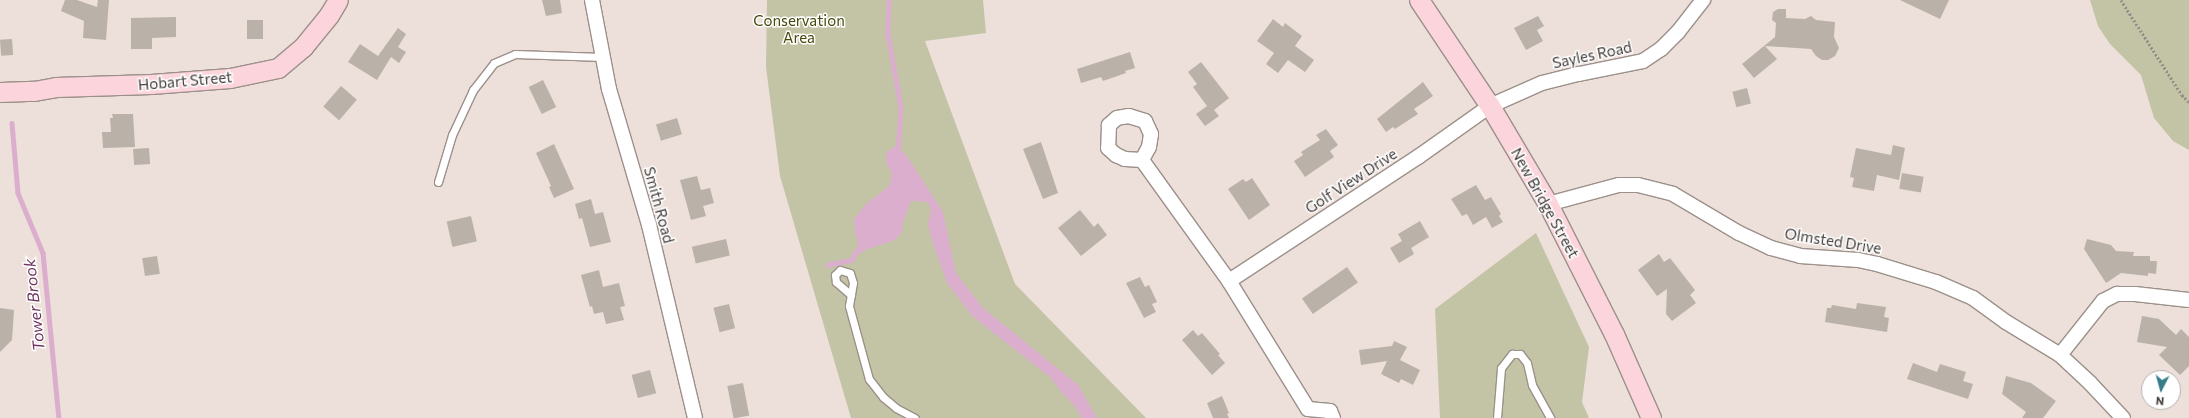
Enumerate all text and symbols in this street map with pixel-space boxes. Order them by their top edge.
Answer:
park label: Conservation Area [753,11,845,46]
street label: Sayles Road [1551,38,1633,72]
street label: Hobart Street [137,68,233,94]
street label: Golf View Drive [1302,145,1400,217]
street label: New Bridge Street [1507,145,1583,261]
street label: Smith Road [640,165,678,245]
street label: Olmsted Drive [1783,224,1883,258]
water label: Tower Brook [20,258,48,352]
north arrow [2141,370,2181,410]
text: N [2155,395,2165,408]

